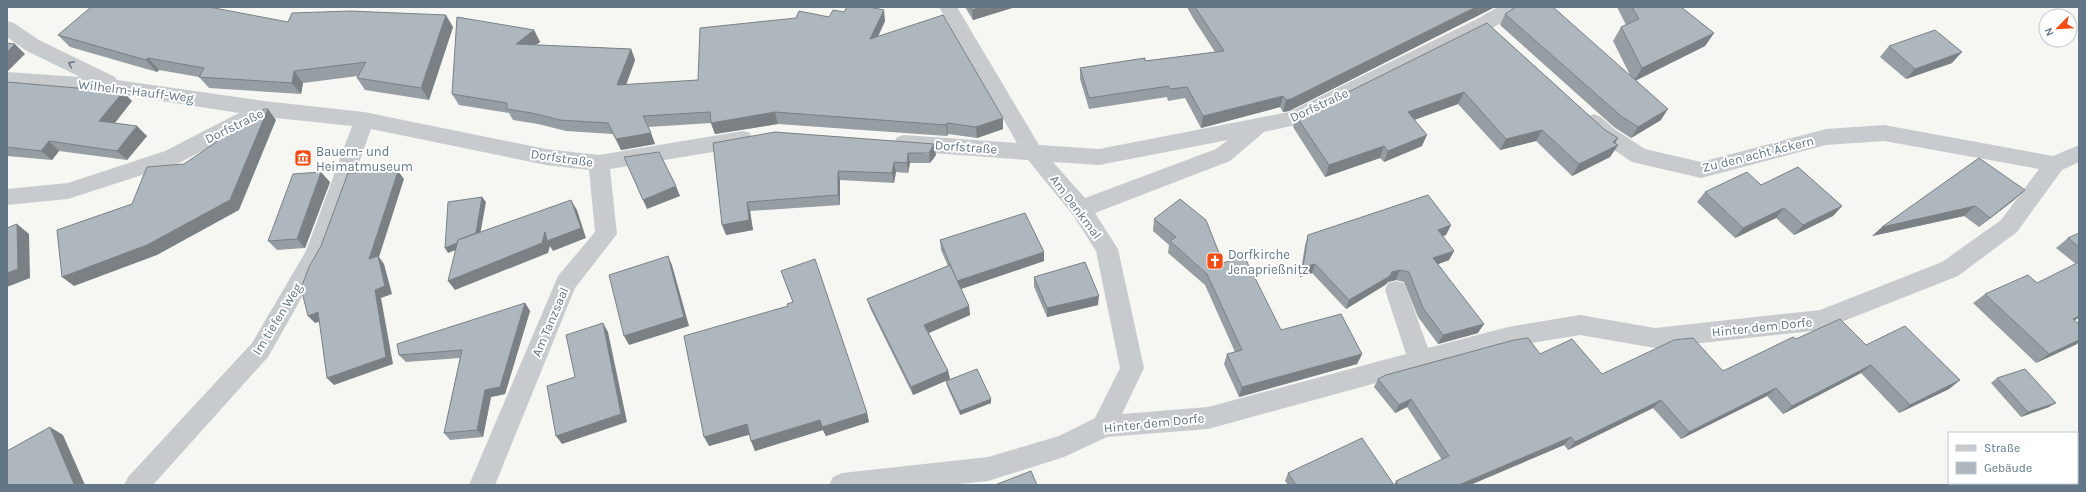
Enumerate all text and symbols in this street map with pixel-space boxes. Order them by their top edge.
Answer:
north arrow [2038,8,2078,48]
text: N [2042,26,2057,38]
one-way arrow [67,61,75,68]
street label: Wilhelm-Hauff-Weg [77,76,195,106]
street label: Dorfstraße [1287,85,1351,125]
street label: Dorfstraße [203,105,266,146]
street label: Zu den acht Äckern [1700,132,1815,175]
street label: Dorfstraße [934,137,998,157]
place label: Bauern- und Heimatmuseum [316,144,413,174]
street label: Dorfstraße [530,146,594,170]
museum icon: Bauern- und Heimatmuseum [293,148,313,168]
street label: Am Denkmal [1047,172,1105,242]
place label: Dorfkirche Jenaprießnitz [1228,247,1309,277]
church icon: Dorfkirche Jenaprießnitz [1205,251,1225,271]
street label: Im tiefen Weg [249,280,305,358]
street label: Am Tanzsaal [529,285,571,359]
street label: Hinter dem Dorfe [1711,314,1813,340]
street label: Hinter dem Dorfe [1103,410,1205,436]
legend [1948,432,2078,484]
text: Straße [1984,441,2020,455]
text: Gebäude [1984,461,2032,475]

